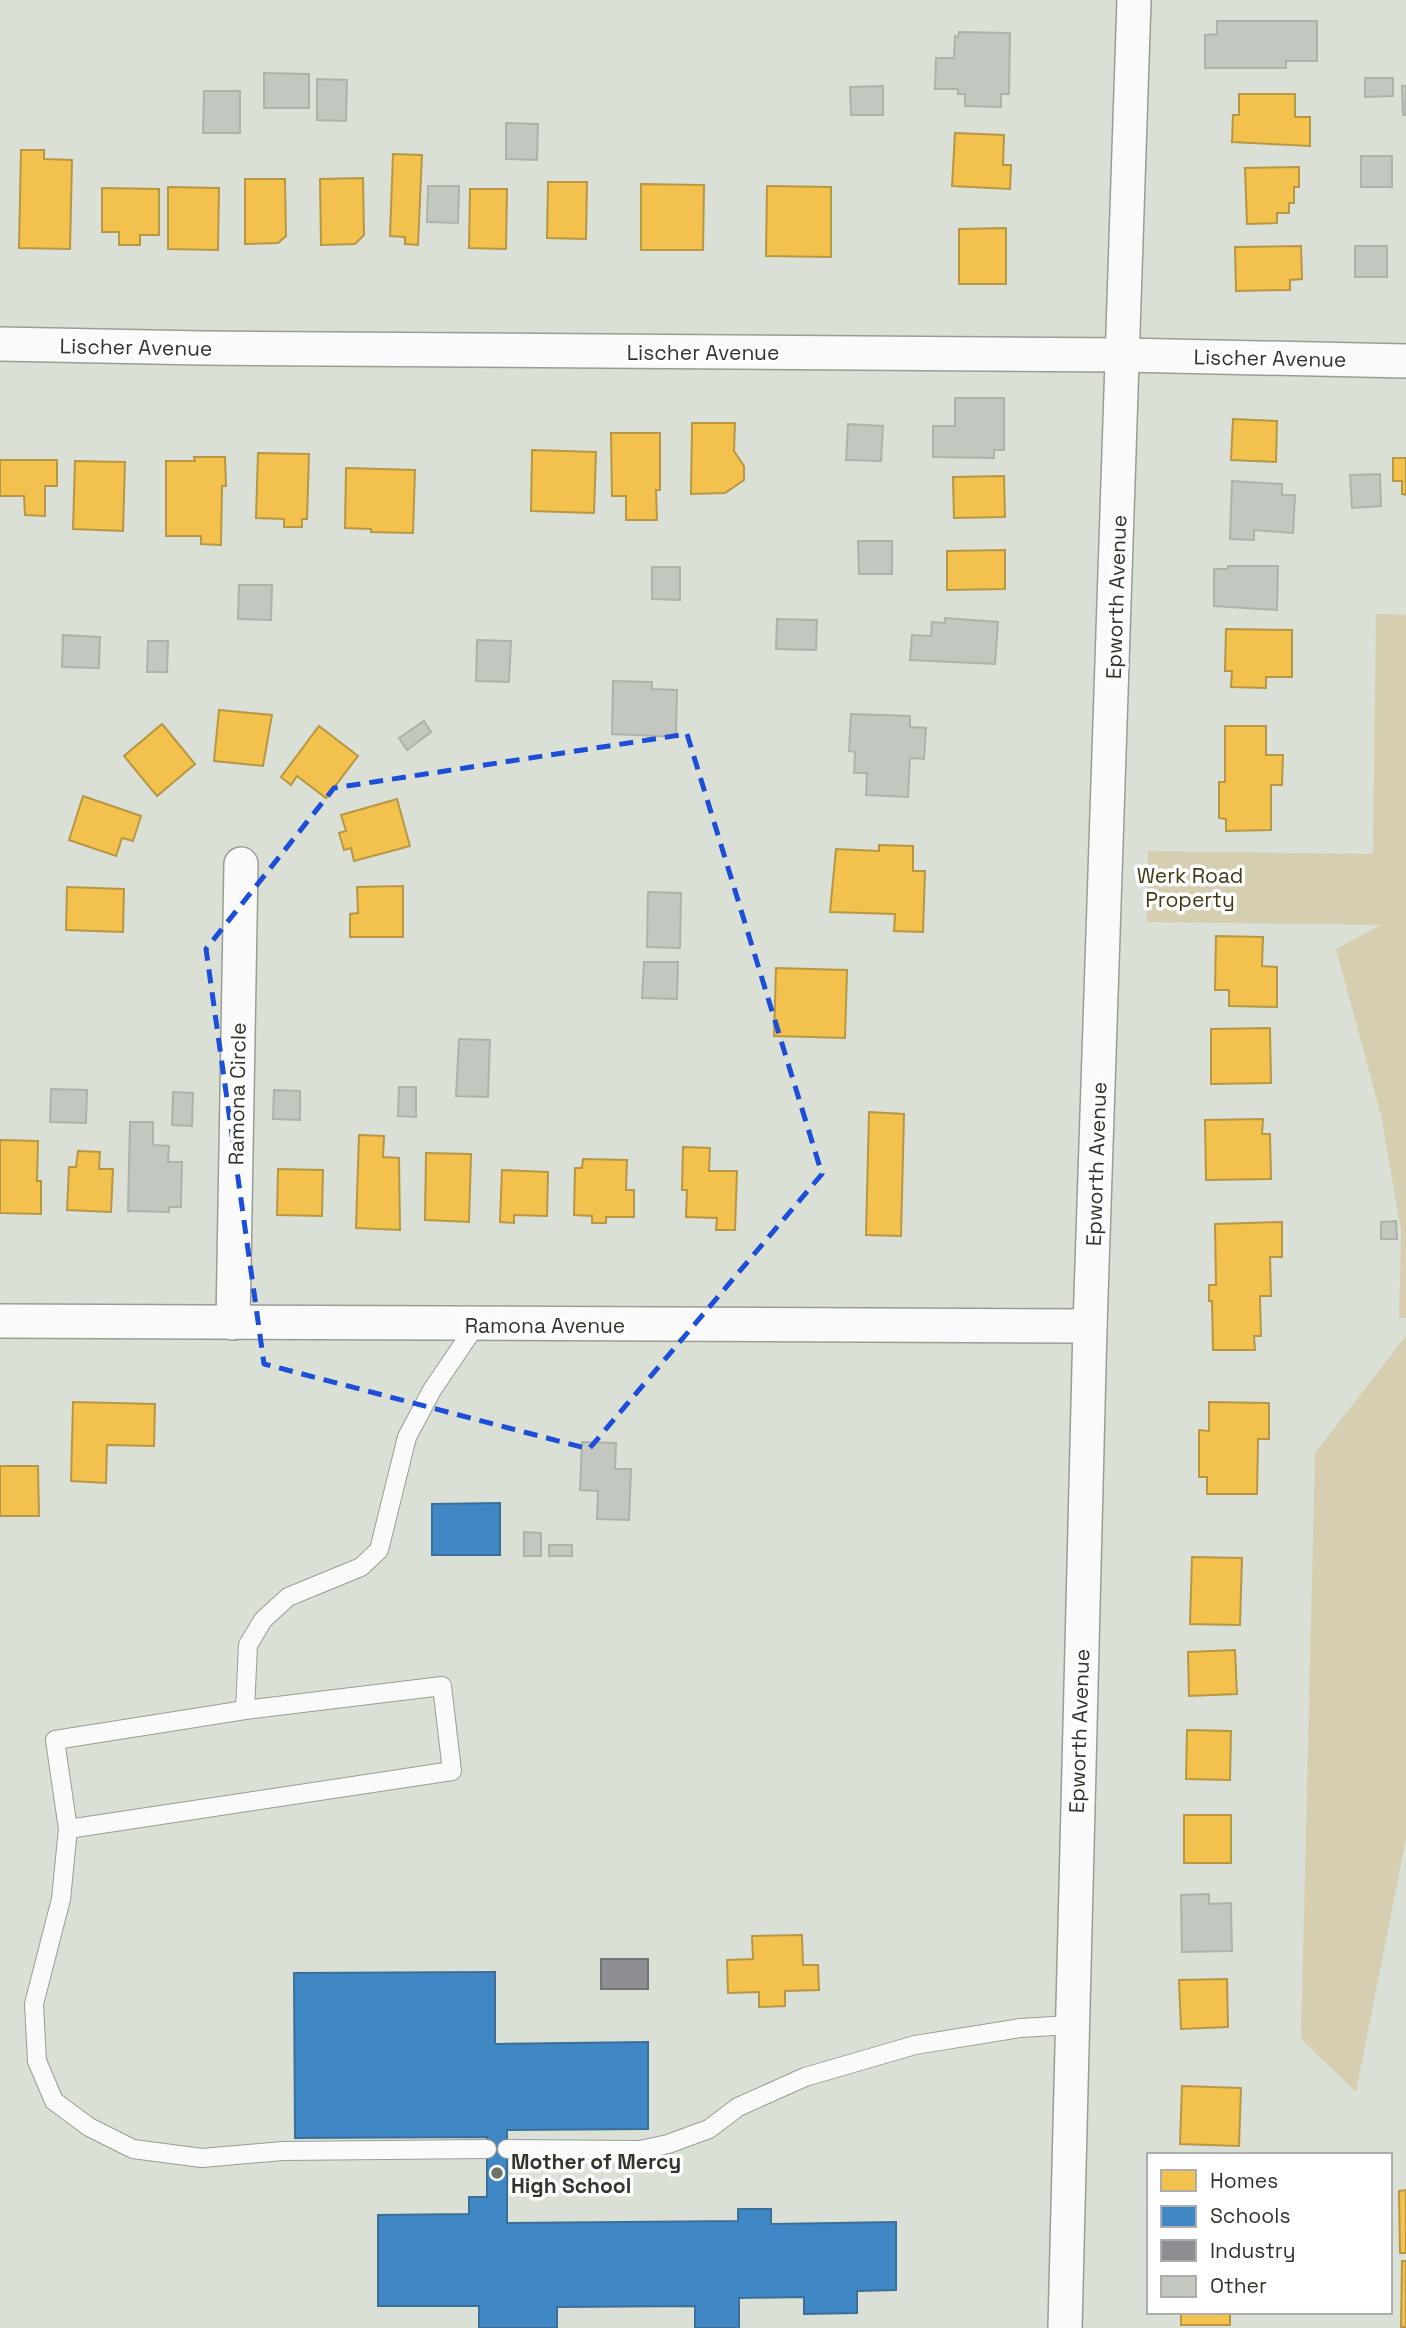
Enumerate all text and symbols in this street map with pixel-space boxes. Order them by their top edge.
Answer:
street label: Lischer Avenue [59,332,213,362]
street label: Lischer Avenue [627,339,779,366]
street label: Lischer Avenue [1193,343,1347,373]
street label: Epworth Avenue [1100,514,1132,680]
park label: Werk Road Property [1137,862,1243,913]
street label: Ramona Circle [222,1022,252,1166]
street label: Epworth Avenue [1080,1081,1112,1247]
street label: Ramona Avenue [465,1312,625,1339]
street label: Epworth Avenue [1063,1648,1095,1814]
place label: Mother of Mercy High School [511,2148,681,2199]
legend [1147,2153,1392,2314]
marker: Mother of Mercy High School [489,2165,505,2181]
text: Homes [1210,2167,1278,2194]
text: Schools [1210,2202,1290,2229]
text: Industry [1210,2237,1296,2264]
text: Other [1210,2272,1267,2299]

